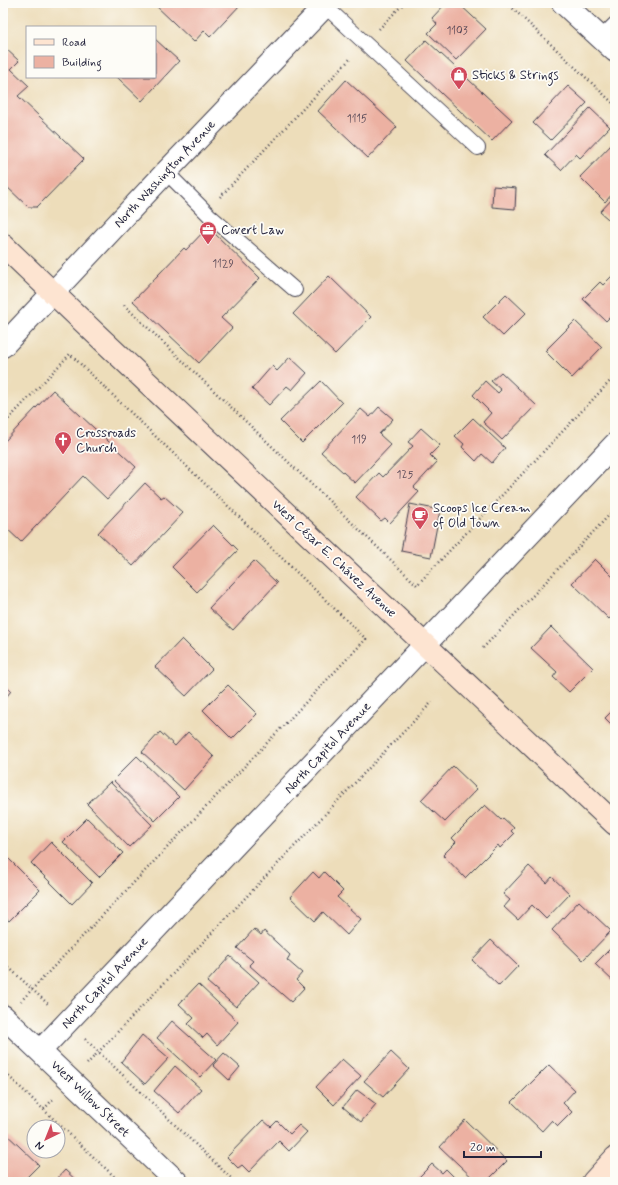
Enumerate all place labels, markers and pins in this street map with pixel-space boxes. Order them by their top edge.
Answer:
shop icon: Sticks & Strings [449,65,469,90]
place label: Sticks & Strings [472,67,559,86]
office icon: Covert Law [198,220,218,245]
place label: Covert Law [221,222,284,239]
place label: Crossroads Church [76,425,136,457]
church icon: Crossroads Church [53,430,73,455]
place label: Scoops Ice Cream of Old Town [433,500,531,532]
cafe icon: Scoops Ice Cream of Old Town [410,505,430,530]

